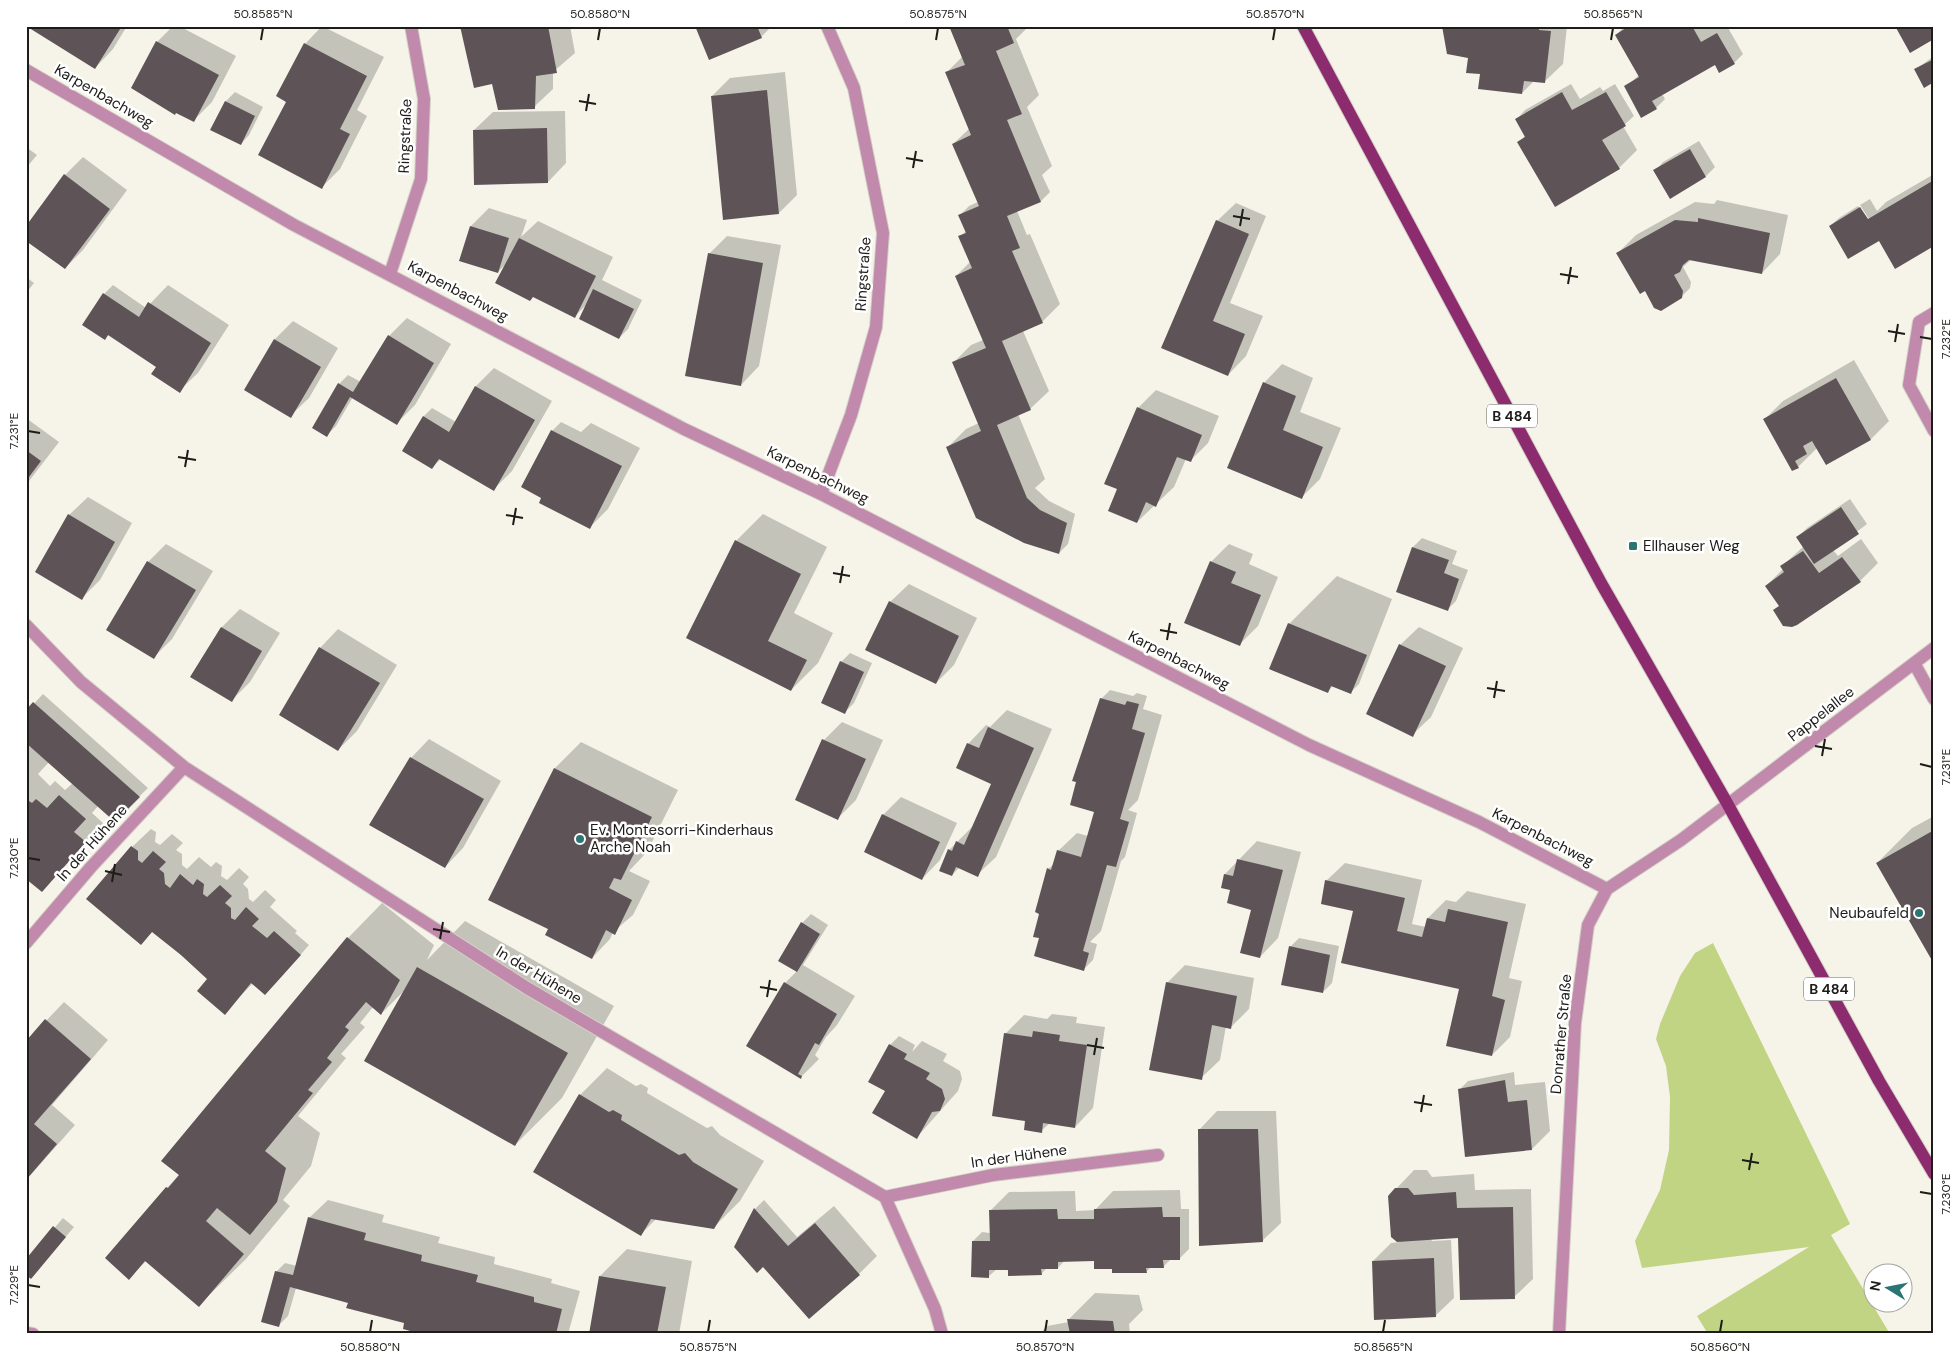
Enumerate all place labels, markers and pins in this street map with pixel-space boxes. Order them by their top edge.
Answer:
place label: Ellhauser Weg [1643,536,1740,556]
marker: Ellhauser Weg [1627,540,1639,552]
place label: Ev. Montesorri-Kinderhaus Arche Noah [590,820,774,857]
marker: Ev. Montesorri-Kinderhaus Arche Noah [574,833,586,845]
place label: Neubaufeld [1829,903,1909,923]
marker: Neubaufeld [1913,907,1925,919]

